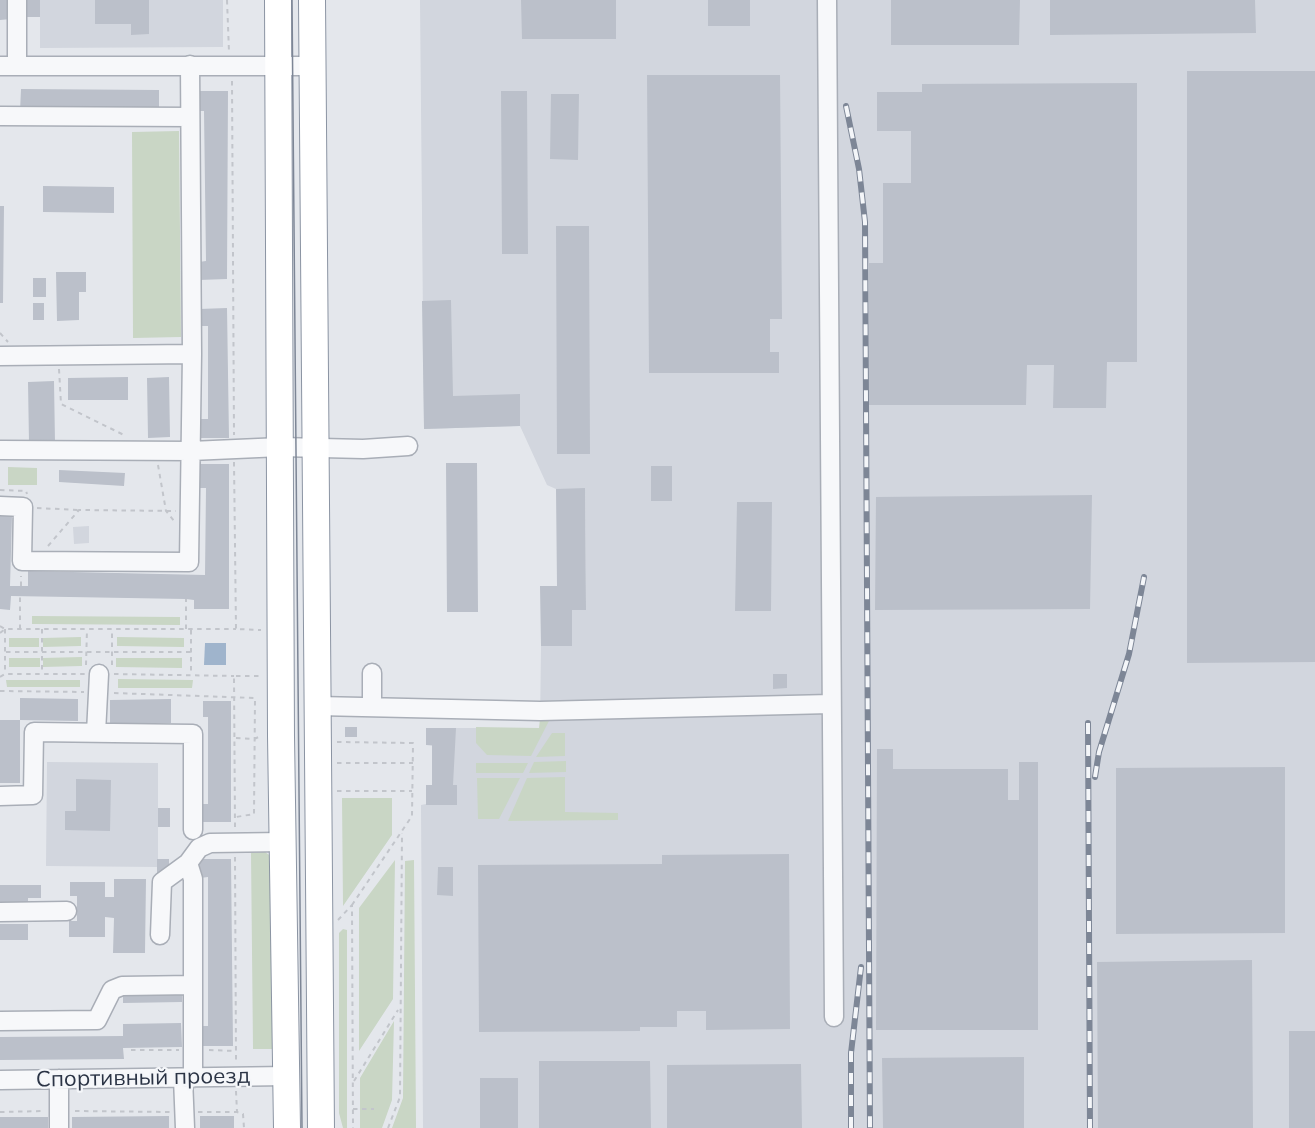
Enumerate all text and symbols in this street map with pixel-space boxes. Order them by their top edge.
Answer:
street label: Спортивный проезд [36,1063,250,1093]

